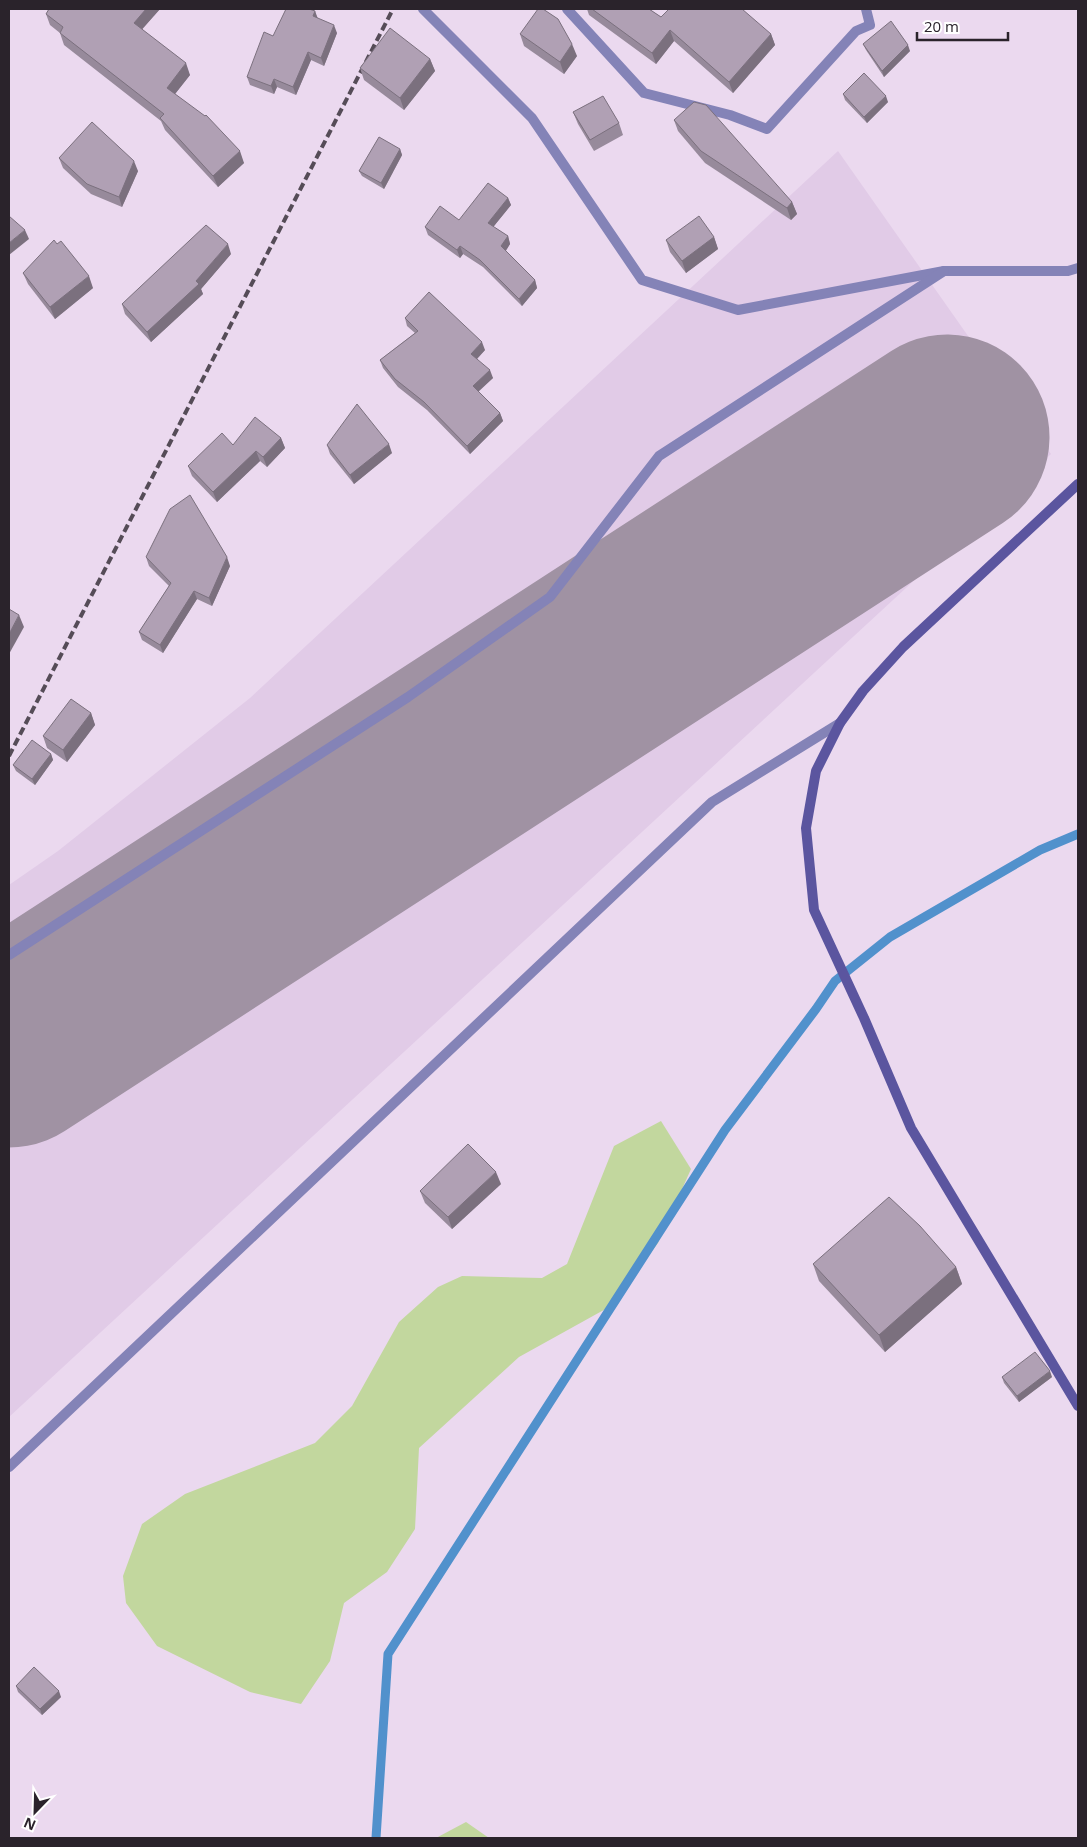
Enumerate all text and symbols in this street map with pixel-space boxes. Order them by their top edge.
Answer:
scale bar [917,10,1008,42]
text: 20 m [924,16,959,36]
north arrow [10,1787,60,1837]
text: N [21,1813,39,1835]

